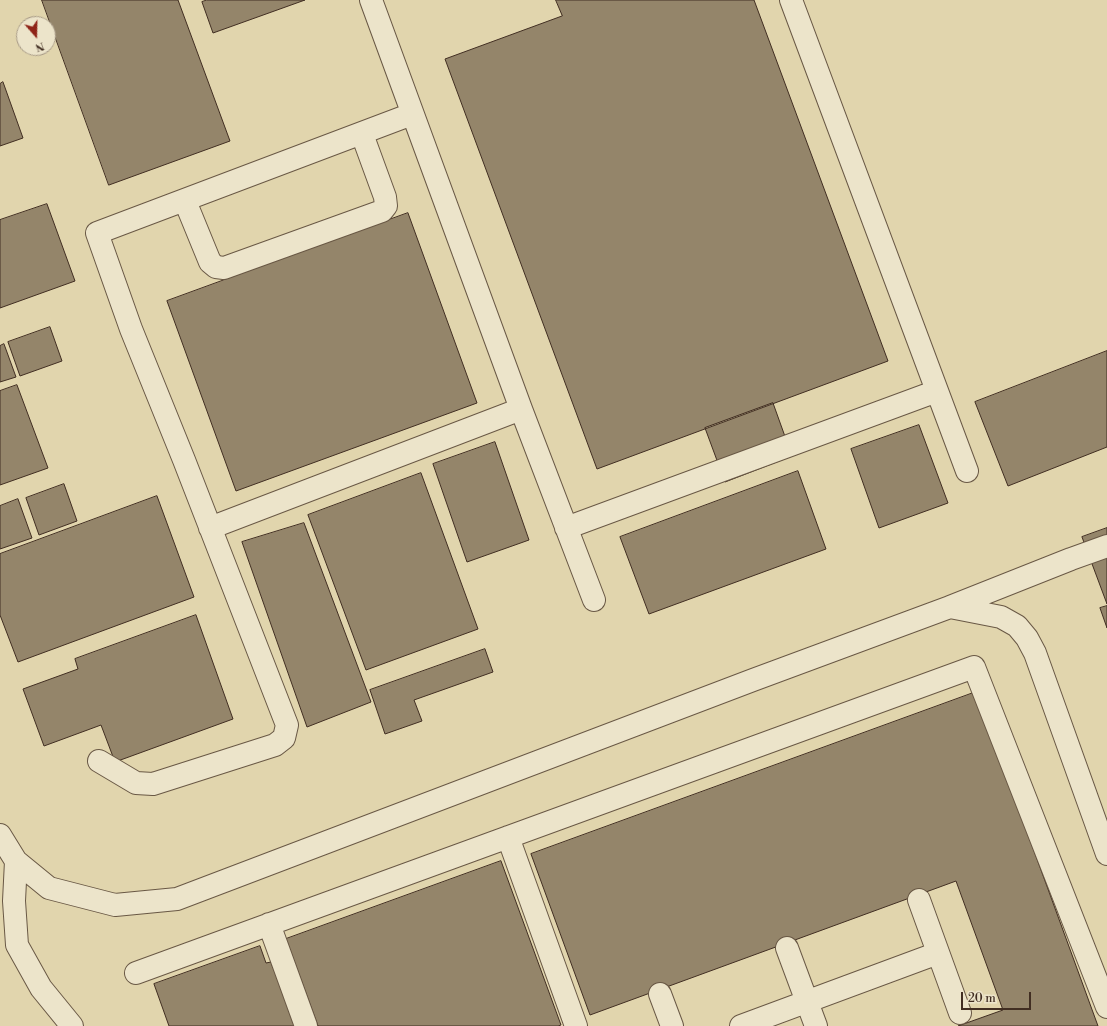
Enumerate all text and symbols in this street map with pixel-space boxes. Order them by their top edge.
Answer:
north arrow [16,16,56,56]
text: N [33,38,46,54]
scale bar [963,984,1033,1010]
text: 20 m [968,991,996,1006]

